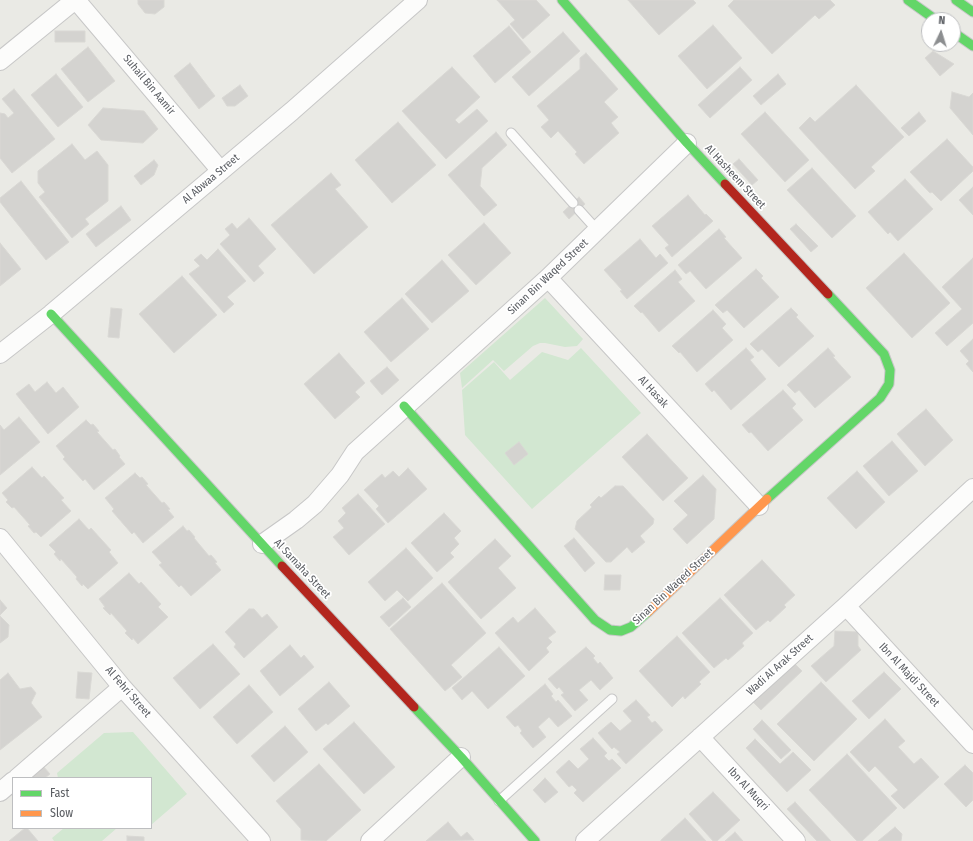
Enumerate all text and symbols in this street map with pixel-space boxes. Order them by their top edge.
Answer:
north arrow [921,12,961,52]
text: N [938,14,946,27]
street label: Suhail Bin Aamir [120,52,178,118]
street label: Al Hasheem Street [702,142,768,212]
street label: Al Abwaa Street [180,151,242,207]
street label: Sinan Bin Waqed Street [505,236,591,318]
street label: Al Hasak [635,373,671,411]
street label: Al Samaha Street [271,536,333,602]
street label: Sinan Bin Waqed Street [630,546,716,628]
street label: Wadi Al Arak Street [744,632,816,698]
street label: Ibn Al Majdi Street [876,640,942,710]
street label: Al Fehri Street [102,664,154,720]
street label: Ibn Al Muqri [725,765,771,813]
legend [12,777,152,829]
text: Fast [50,786,69,800]
text: Slow [50,806,73,820]

